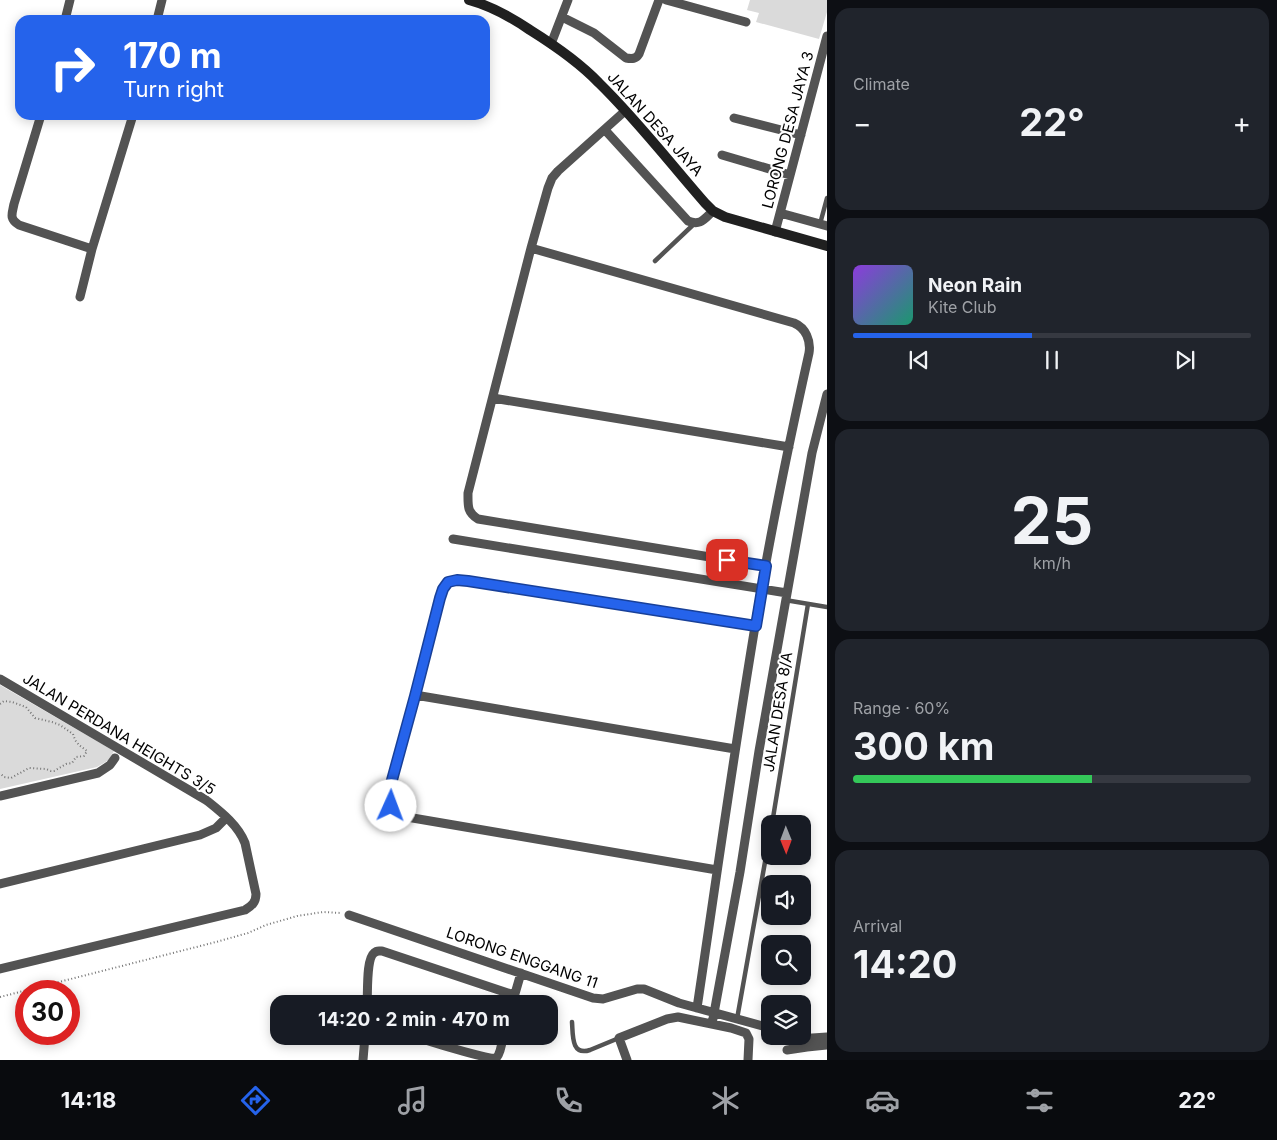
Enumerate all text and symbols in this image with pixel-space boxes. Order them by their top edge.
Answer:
text: 170 m [123,34,222,76]
icon: right [40,35,105,100]
street label: LORONG DESA JAYA 3 [757,49,818,210]
street label: JALAN DESA JAYA [603,68,707,180]
text: Climate [853,74,910,94]
text: Turn right [123,76,224,102]
text: 22° [1019,99,1085,145]
text: − [853,106,872,140]
text: + [1232,106,1251,140]
text: Neon Rain [928,274,1022,297]
text: Kite Club [928,297,997,317]
icon: previous [905,346,933,374]
icon: pause [1038,346,1066,374]
icon: next [1171,346,1199,374]
text: 25 [1011,481,1093,560]
pin [706,539,748,581]
icon: arrive [713,546,741,574]
text: km/h [1033,553,1071,573]
street label: JALAN DESA 8/A [759,650,796,773]
street label: JALAN PERDANA HEIGHTS 3/5 [19,668,219,799]
text: Range · 60% [853,698,950,718]
text: 300 km [853,723,995,769]
position arrow [364,779,416,831]
north arrow [761,815,811,865]
map controls [761,815,811,1045]
button: sound [761,875,811,925]
text: Arrival [853,916,902,936]
street label: LORONG ENGGANG 11 [444,923,600,992]
button: search [761,935,811,985]
text: 14:20 [853,941,957,987]
speed limit sign: 30 [15,980,80,1045]
button: layers [761,995,811,1045]
text: 14:20 · 2 min · 470 m [318,1008,510,1031]
icon: directions [238,1083,273,1118]
icon: music [395,1083,430,1118]
icon: phone [551,1083,586,1118]
icon: climate [708,1083,743,1118]
icon: car [865,1083,900,1118]
icon: filters [1022,1083,1057,1118]
text: 14:18 [61,1087,116,1113]
text: 22° [1178,1087,1216,1113]

